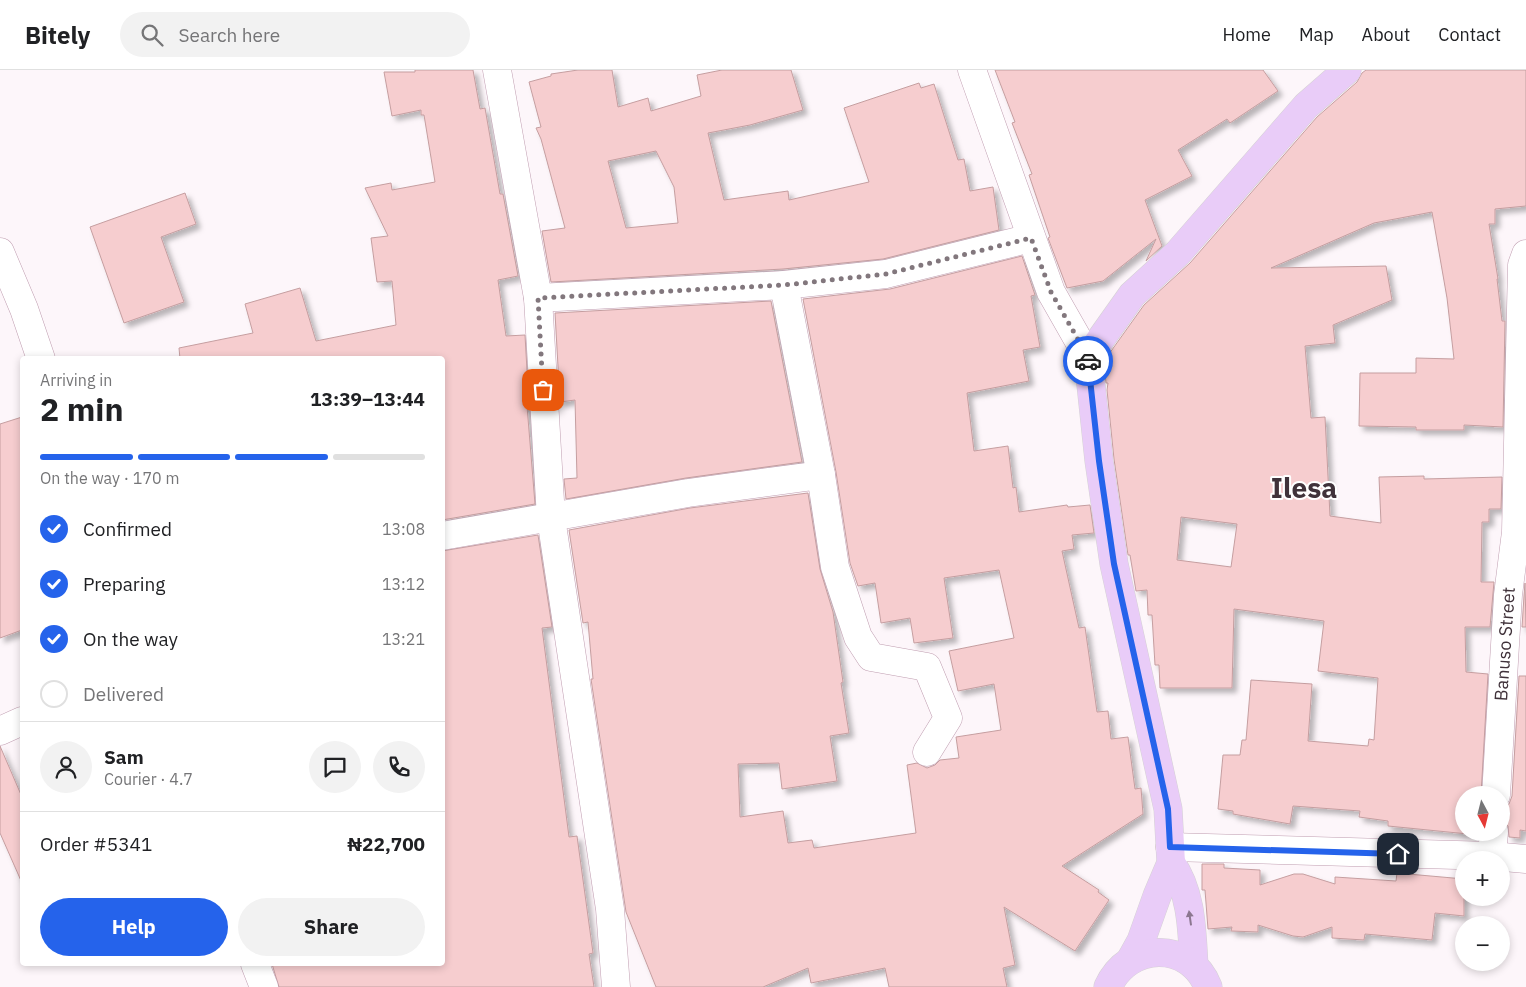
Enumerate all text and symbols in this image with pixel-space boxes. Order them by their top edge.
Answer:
search box [120,12,470,57]
text: Bitely [25,19,90,51]
icon: search [138,21,166,49]
text: Search here [178,23,280,47]
text: Home [1223,23,1271,46]
text: Map [1299,23,1334,46]
text: About [1362,23,1410,46]
text: Contact [1438,23,1501,46]
courier [1063,336,1113,386]
icon: car [1074,347,1102,375]
pin [522,369,564,411]
text: Arriving in [40,370,112,390]
icon: bag [529,376,557,404]
text: 13:39–13:44 [310,387,425,411]
text: 2 min [40,388,124,430]
text: On the way · 170 m [40,468,179,488]
district label: Ilesa [1271,469,1337,506]
icon: check [40,515,68,543]
text: Confirmed [83,517,172,541]
text: 13:08 [382,519,425,539]
icon: check [40,570,68,598]
text: Preparing [83,572,165,596]
text: 13:12 [382,574,425,594]
street label: Banuso Street [1489,586,1520,702]
icon: check [40,625,68,653]
text: On the way [83,627,178,651]
text: 13:21 [382,629,425,649]
text: Delivered [83,682,164,706]
button: person [40,741,92,793]
button: chat [309,741,361,793]
button: phone [373,741,425,793]
text: Sam [104,745,144,769]
text: Courier · 4.7 [104,769,193,789]
north arrow [1455,786,1510,841]
map controls [1455,786,1510,971]
text: Order #5341 [40,832,152,856]
text: ₦22,700 [347,832,425,856]
pin [1377,833,1419,875]
icon: home [1384,840,1412,868]
button: + [1455,851,1510,906]
button: Help [40,898,228,956]
button: Share [238,898,425,956]
one-way arrow [1185,909,1193,925]
button: − [1455,916,1510,971]

